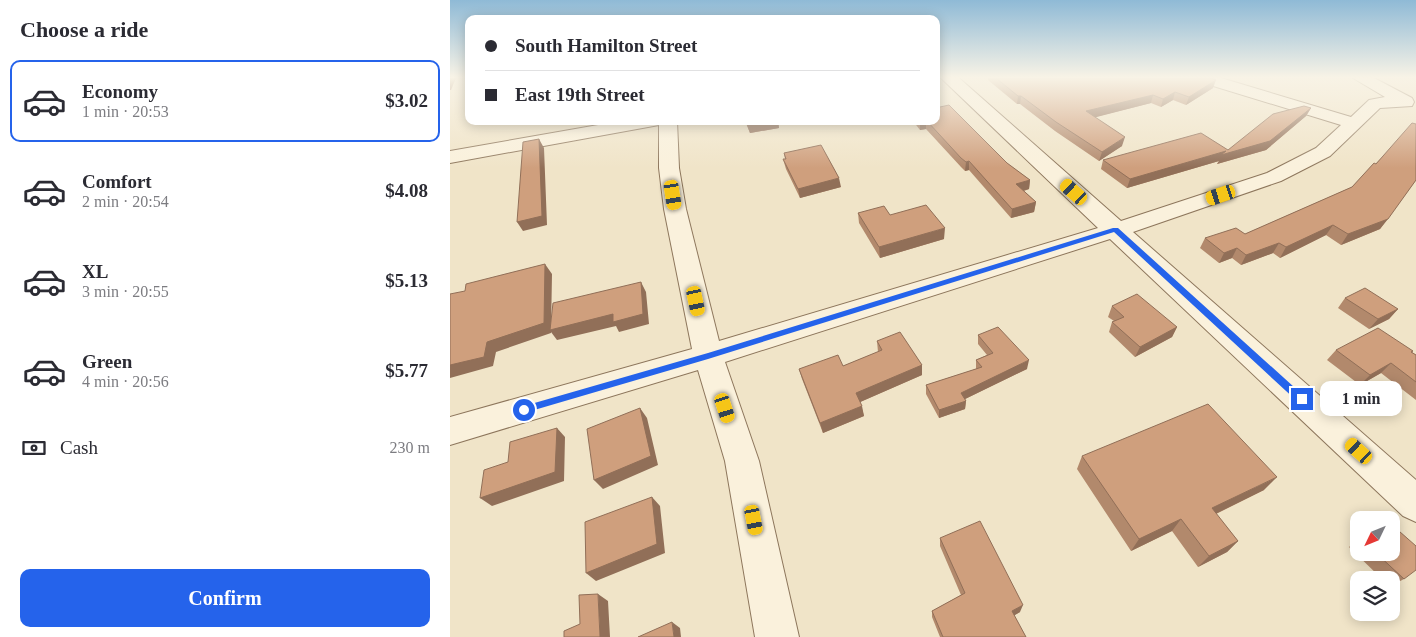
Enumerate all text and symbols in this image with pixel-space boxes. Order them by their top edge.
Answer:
text: Choose a ride [20,17,148,42]
text: South Hamilton Street [515,35,697,56]
icon: car [22,79,67,124]
text: Economy [82,81,158,102]
text: East 19th Street [515,84,644,105]
text: $3.02 [385,90,428,111]
text: 1 min · 20:53 [82,103,169,120]
icon: car [22,169,67,214]
text: Comfort [82,171,152,192]
car [1057,176,1090,208]
car [663,179,682,211]
text: $4.08 [385,180,428,201]
car [1204,183,1237,207]
text: 2 min · 20:54 [82,193,169,210]
icon: car [22,259,67,304]
text: XL [82,261,108,282]
text: $5.13 [385,270,428,291]
text: 3 min · 20:55 [82,283,169,300]
car [685,285,706,317]
icon: car [22,349,67,394]
text: Green [82,351,132,372]
text: $5.77 [385,360,428,381]
text: 4 min · 20:56 [82,373,169,390]
callout: 1 min [1320,382,1402,416]
route end [1291,388,1313,410]
text: 1 min [1342,390,1380,407]
car [713,391,736,425]
route start [513,399,535,421]
icon: cash [20,434,48,462]
car [1342,435,1375,467]
text: Cash [60,437,98,458]
text: 230 m [390,439,430,456]
car [743,504,764,536]
north arrow [1350,511,1400,561]
map controls [1350,511,1400,621]
button: Confirm [20,569,430,627]
button: layers [1350,571,1400,621]

